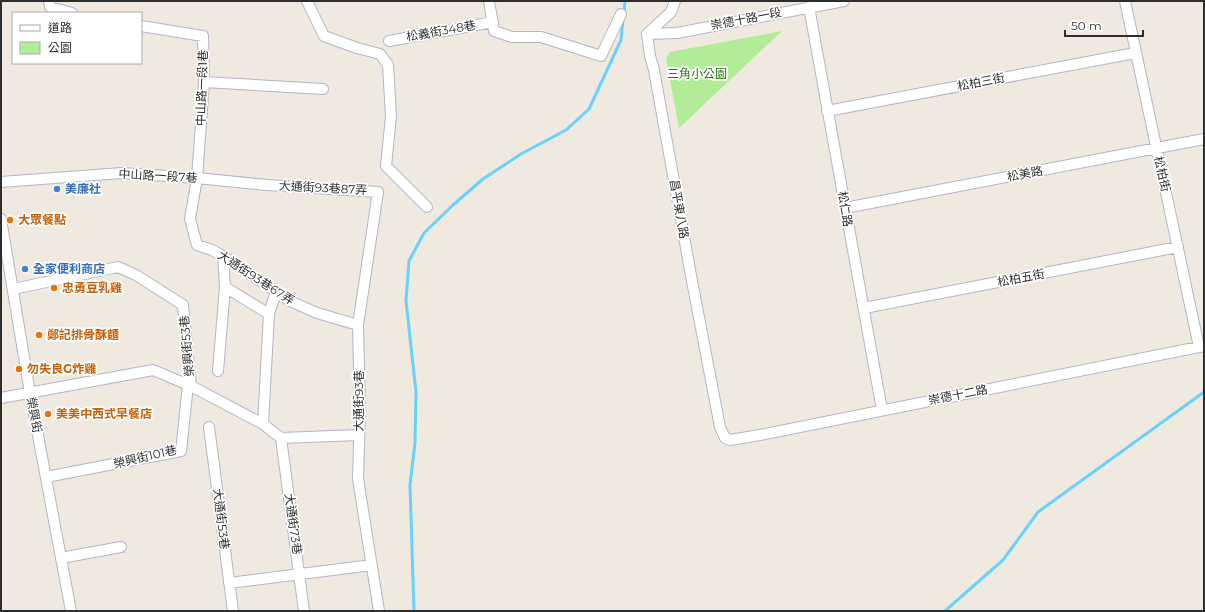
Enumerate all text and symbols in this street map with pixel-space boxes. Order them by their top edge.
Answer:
street label: 崇德十路一段 [709,4,783,33]
legend [12,12,142,64]
scale bar [1065,12,1143,38]
street label: 松義街348巷 [405,17,477,44]
text: 50 m [1071,18,1102,33]
text: 道路 [48,20,72,35]
text: 公園 [48,40,72,55]
street label: 中山路一段1巷 [193,50,210,126]
park label: 三角小公園 [667,66,727,81]
street label: 松柏三街 [956,70,1006,93]
street label: 松柏街 [1151,155,1174,193]
street label: 松美路 [1006,163,1044,184]
street label: 中山路一段7巷 [118,166,198,185]
street label: 大通街93巷87弄 [278,178,368,197]
street label: 昌平東八路 [667,178,692,240]
place label: 美廉社 [65,181,101,196]
marker: 美廉社 [52,184,62,194]
street label: 松仁路 [835,190,856,228]
place label: 大眾餐點 [18,212,66,227]
marker: 大眾餐點 [5,215,15,225]
street label: 大通街93巷67弄 [215,247,297,308]
place label: 全家便利商店 [33,261,105,276]
marker: 全家便利商店 [20,264,30,274]
street label: 松柏五街 [996,266,1046,289]
place label: 忠勇豆乳雞 [62,280,122,295]
marker: 忠勇豆乳雞 [49,283,59,293]
street label: 榮興街53巷 [176,315,197,377]
place label: 鄭記排骨酥麵 [47,327,119,342]
marker: 鄭記排骨酥麵 [34,330,44,340]
place label: 勿失良G炸雞 [27,361,96,376]
marker: 勿失良G炸雞 [14,364,24,374]
street label: 大通街93巷 [351,370,366,432]
street label: 崇德十二路 [927,381,989,408]
street label: 榮興街 [24,396,45,434]
place label: 美美中西式早餐店 [56,406,152,421]
marker: 美美中西式早餐店 [43,409,53,419]
street label: 榮興街101巷 [112,442,178,471]
street label: 大通街53巷 [210,487,233,550]
street label: 大通街73巷 [282,492,305,556]

